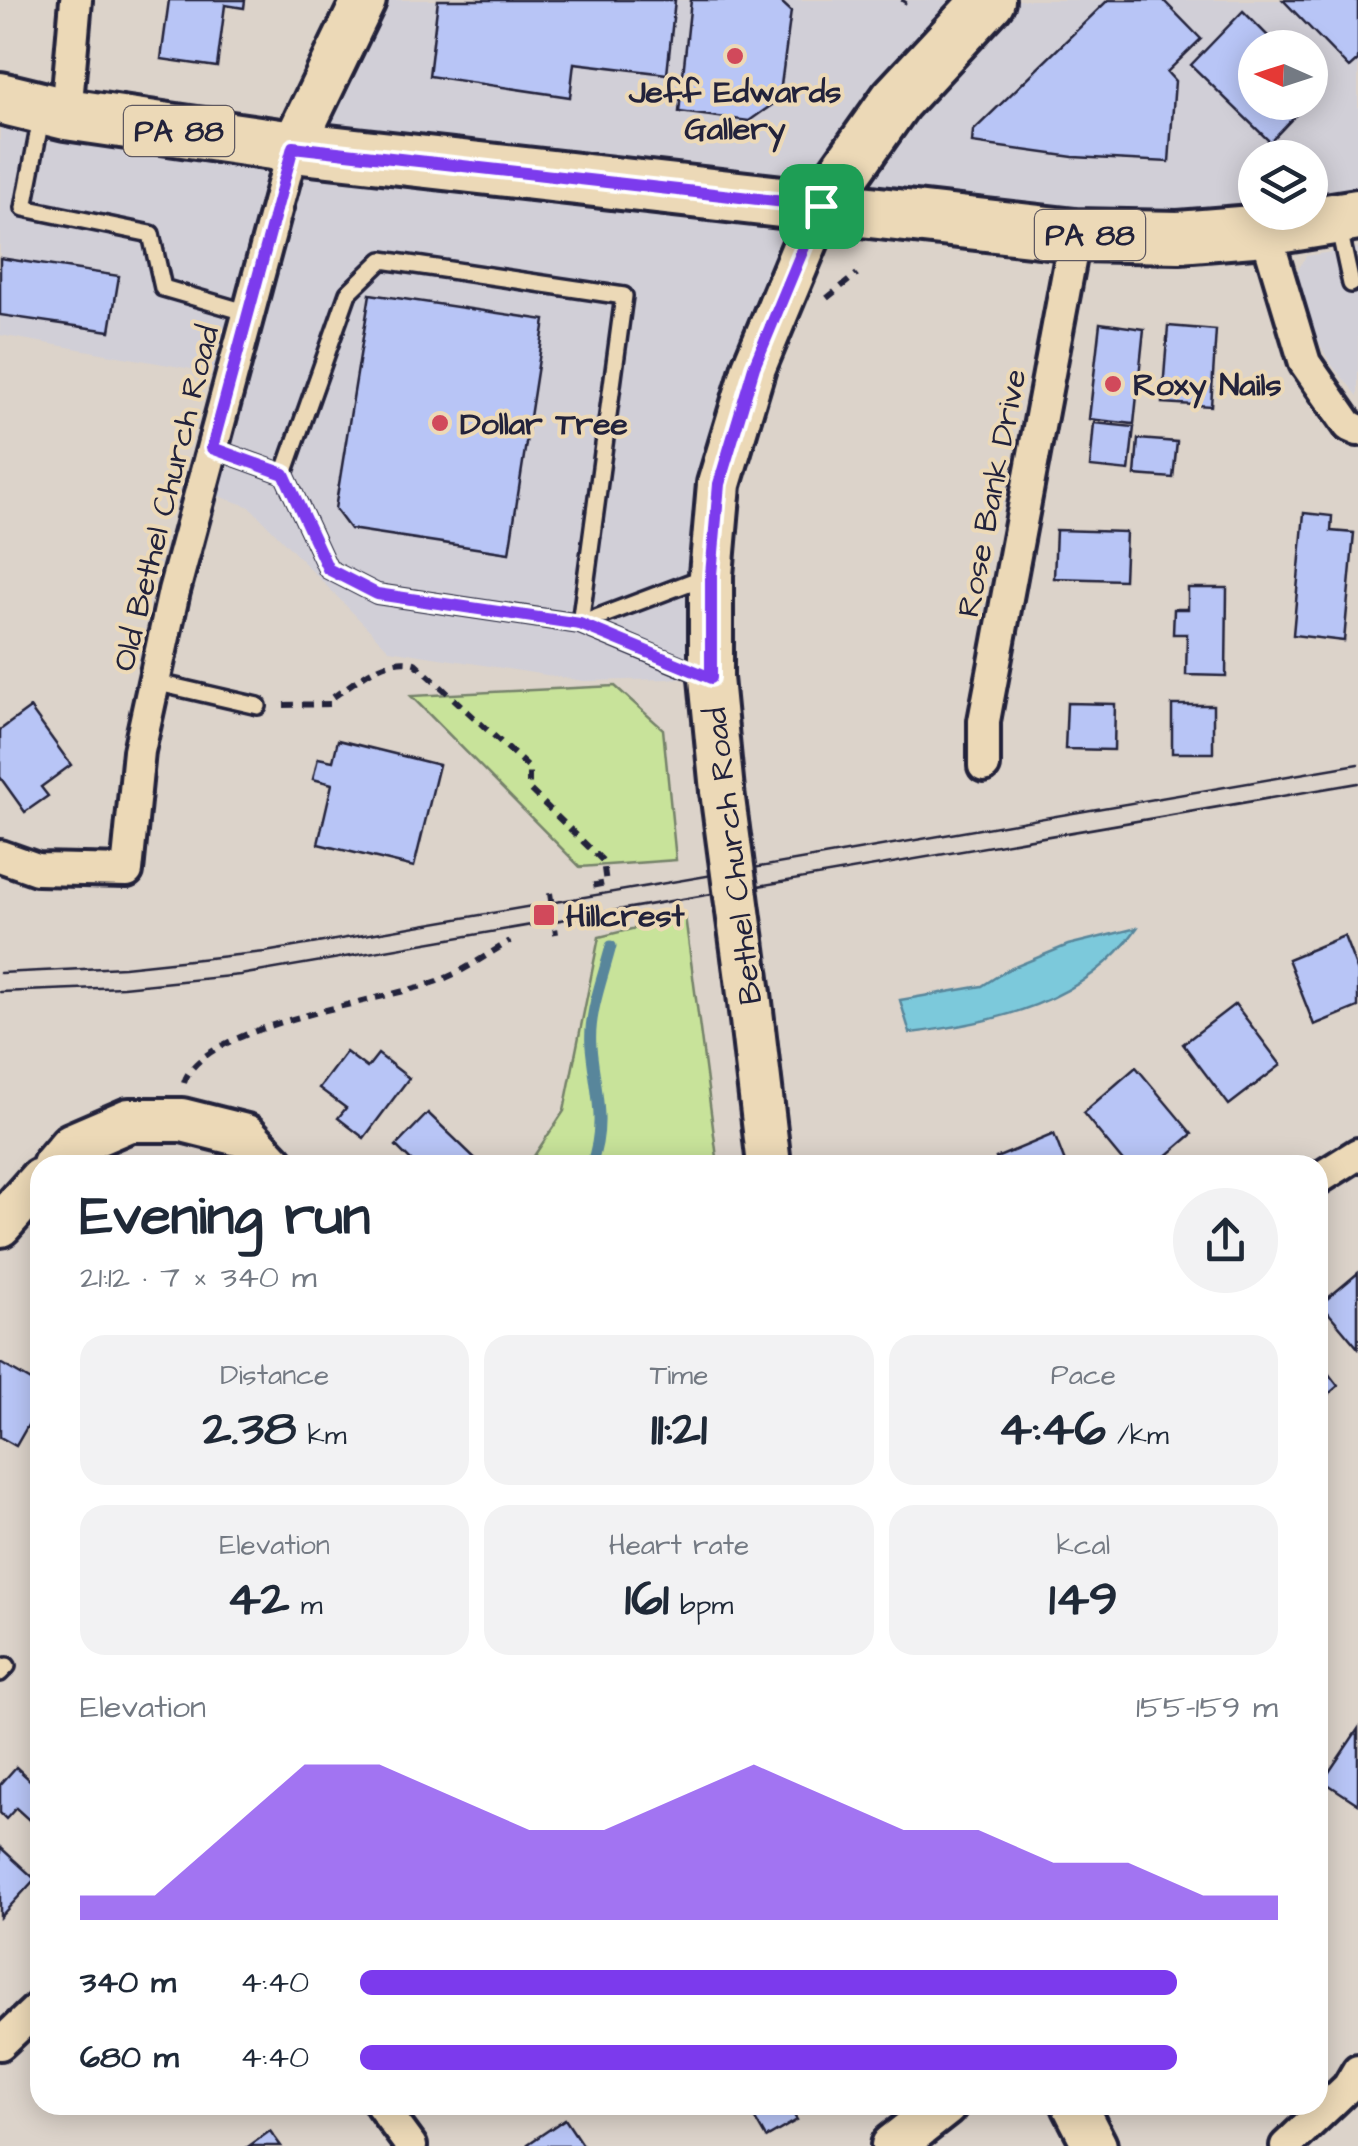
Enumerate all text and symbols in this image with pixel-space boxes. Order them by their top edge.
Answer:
north arrow [1238,30,1328,120]
map controls [1238,30,1328,230]
marker: Jeff Edwards Gallery [724,45,746,67]
place label: Jeff Edwards Gallery [628,70,841,153]
road number: PA 88 [124,106,234,156]
button: layers [1238,140,1328,230]
pin [779,164,864,249]
icon: arrive [794,179,849,234]
road number: PA 88 [1035,210,1145,260]
street label: Old Bethel Church Road [102,321,231,676]
place label: Roxy Nails [1133,363,1282,409]
street label: Rose Bank Drive [946,365,1039,621]
marker: Roxy Nails [1102,373,1124,395]
place label: Dollar Tree [460,402,628,447]
marker: Dollar Tree [429,412,451,434]
street label: Bethel Church Road [693,705,774,1007]
place label: Hillcrest [566,894,686,939]
marker: Hillcrest [531,902,557,928]
text: Evening run [80,1179,370,1255]
button: share [1173,1188,1278,1293]
text: 21:12 · 7 × 340 m [80,1255,317,1300]
text: Distance [220,1356,329,1395]
text: Time [650,1356,708,1395]
text: Pace [1051,1356,1116,1395]
text: 2.38 [203,1395,296,1464]
text: 11:21 [651,1395,707,1464]
text: 4:46 [998,1395,1106,1464]
text: km [296,1416,347,1455]
text: /km [1106,1416,1169,1455]
text: Elevation [220,1526,330,1565]
text: Heart rate [609,1526,749,1565]
text: kcal [1057,1526,1110,1565]
text: 42 [227,1565,289,1634]
text: 161 [625,1565,669,1634]
text: 149 [1049,1565,1118,1634]
text: m [289,1586,323,1625]
text: bpm [669,1586,733,1625]
text: Elevation [80,1685,206,1730]
text: 155–159 m [1136,1685,1278,1730]
text: 340 m [80,1960,176,2005]
text: 4:40 [240,1960,309,2005]
text: 680 m [80,2035,179,2080]
text: 4:40 [240,2035,309,2080]

